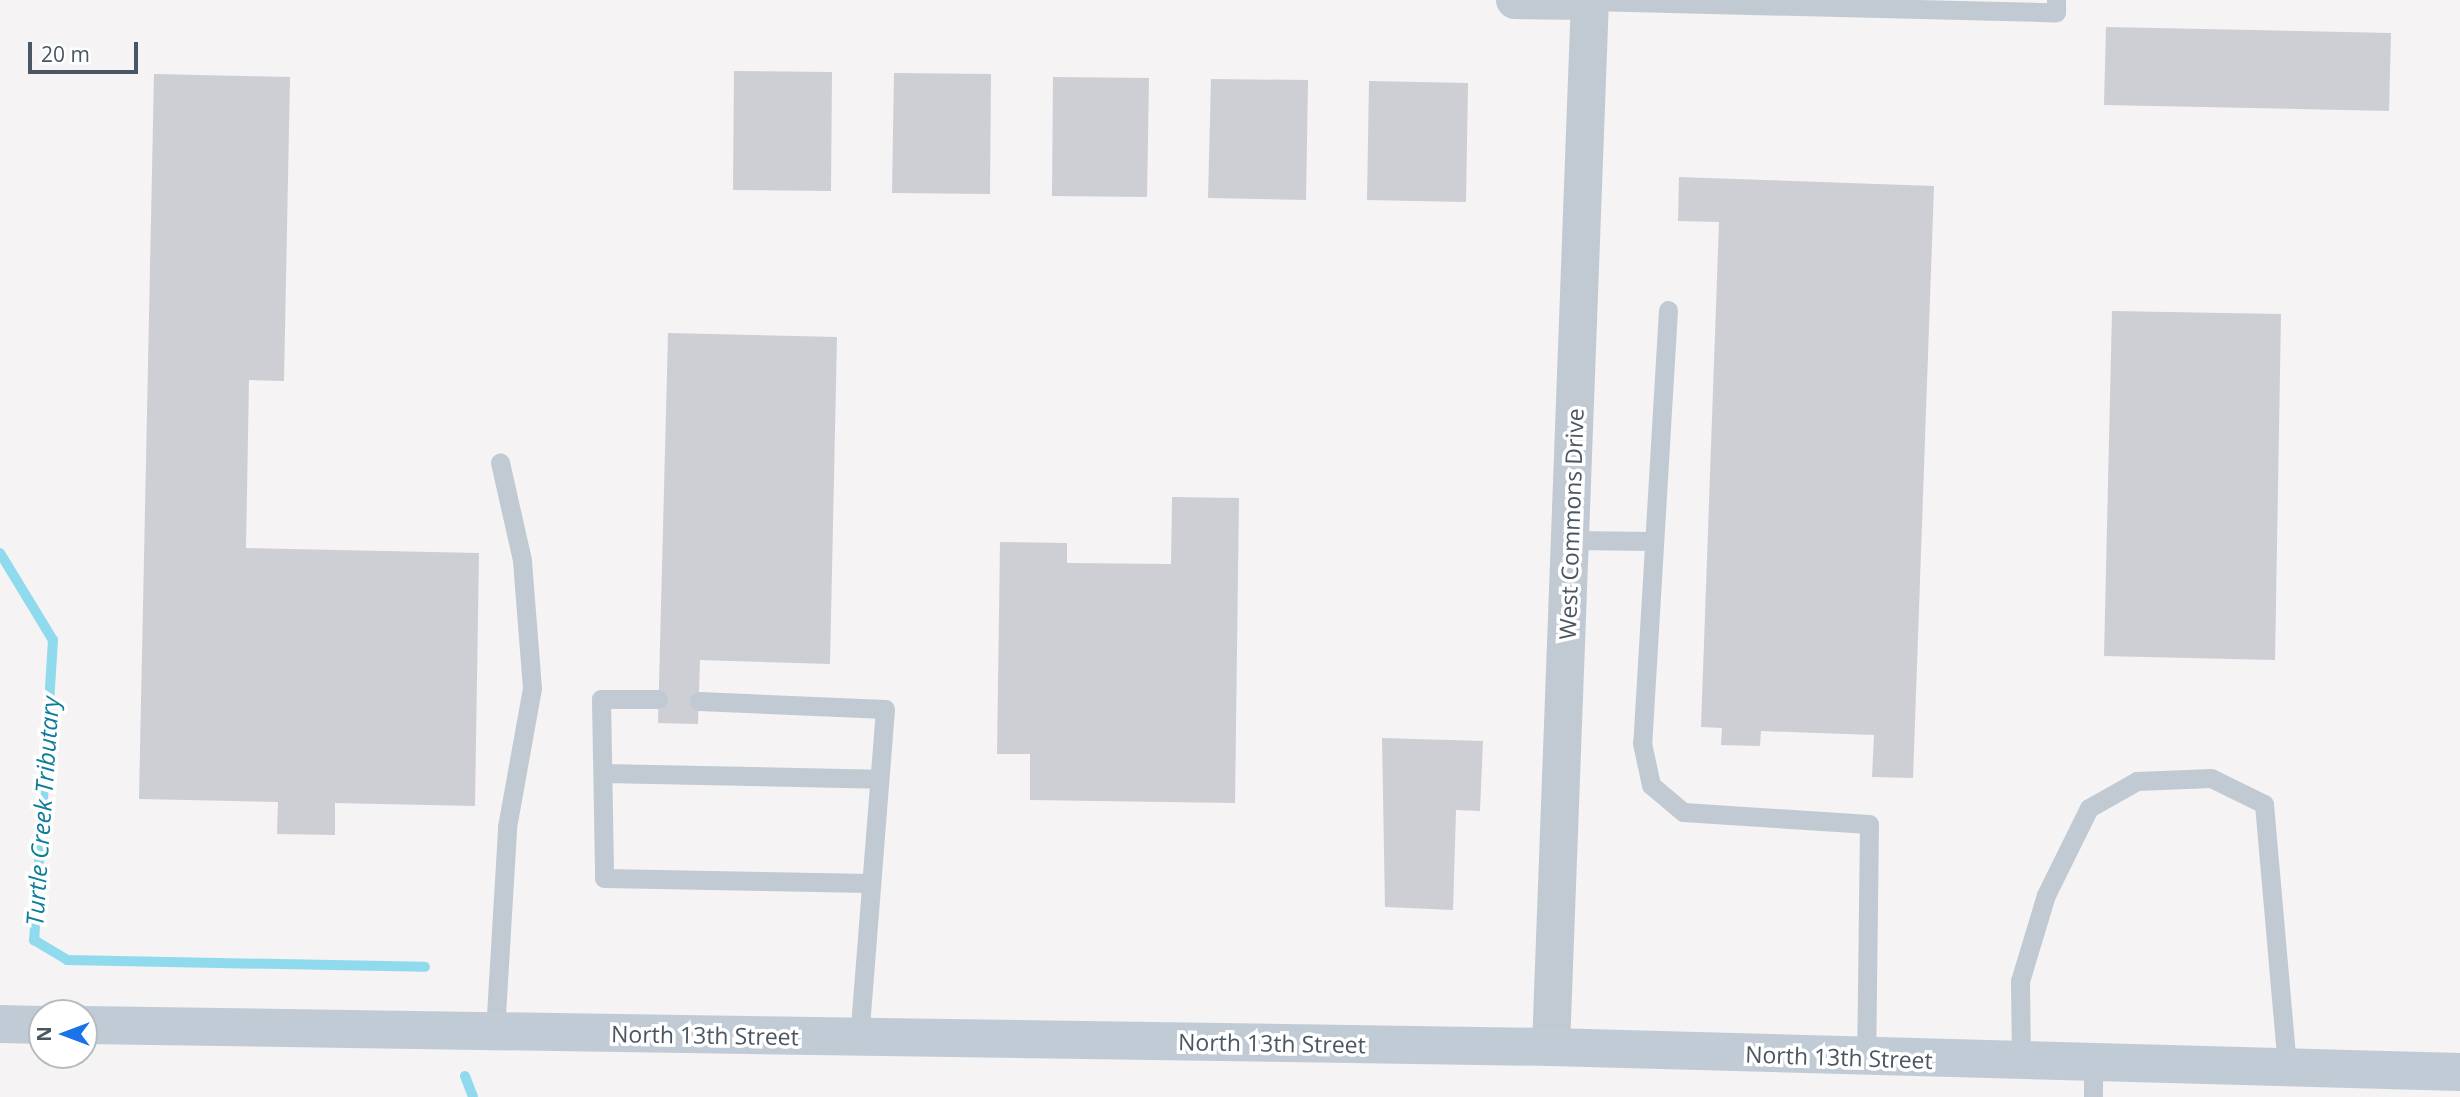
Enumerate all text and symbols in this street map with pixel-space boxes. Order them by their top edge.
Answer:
scale bar [32,28,142,72]
text: 20 m [41,40,90,68]
street label: West Commons Drive [1553,408,1589,640]
water label: Turtle Creek Tributary [20,695,64,927]
north arrow [28,999,98,1069]
street label: North 13th Street [611,1020,799,1050]
text: N [31,1026,57,1042]
street label: North 13th Street [1178,1028,1366,1058]
street label: North 13th Street [1745,1040,1933,1074]

